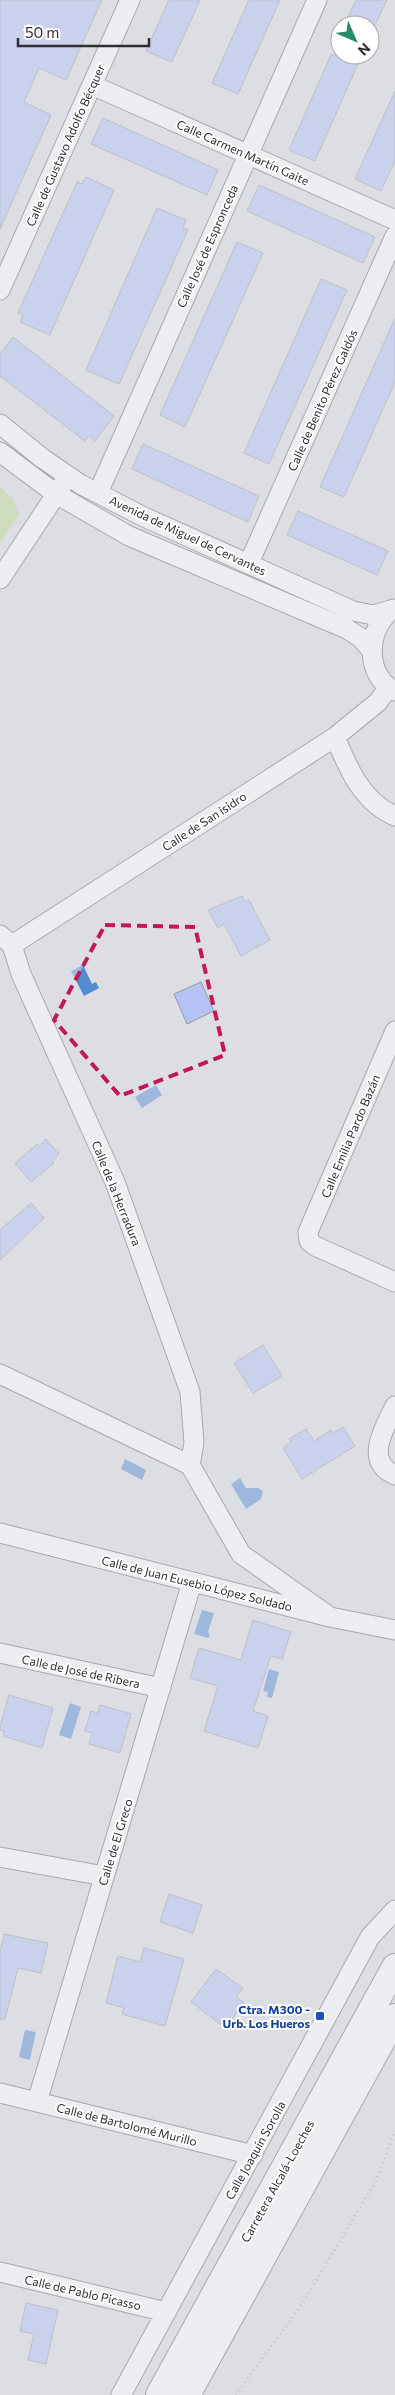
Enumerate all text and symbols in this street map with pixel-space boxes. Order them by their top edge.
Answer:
scale bar [18,15,149,47]
north arrow [330,15,380,65]
text: 50 m [25,23,59,41]
text: N [355,40,374,59]
street label: Calle de Gustavo Adolfo Bécquer [23,62,107,228]
street label: Calle Carmen Martín Gaite [175,116,311,188]
street label: Calle José de Espronceda [174,182,241,310]
street label: Calle de Benito Pérez Galdós [284,327,360,473]
street label: Avenida de Miguel de Cervantes [107,492,269,578]
street label: Calle de San isidro [159,789,249,853]
street label: Calle Emilia Pardo Bazán [318,1072,382,1200]
street label: Calle de la Herradura [90,1138,144,1248]
street label: Calle de Juan Eusebio López Soldado [100,1553,294,1614]
street label: Calle de José de Ribera [20,1652,141,1691]
street label: Calle de El Greco [95,1797,135,1887]
place label: Ctra. M300 - Urb. Los Hueros [222,2002,310,2030]
marker: Ctra. M300 - Urb. Los Hueros [314,2010,326,2022]
street label: Calle Joaquín Sorolla [222,2098,289,2202]
street label: Calle de Bartolomé Murillo [55,2100,199,2148]
street label: Carretera Alcalá-Loeches [238,2118,316,2244]
street label: Calle de Pablo Picasso [23,2272,143,2312]

